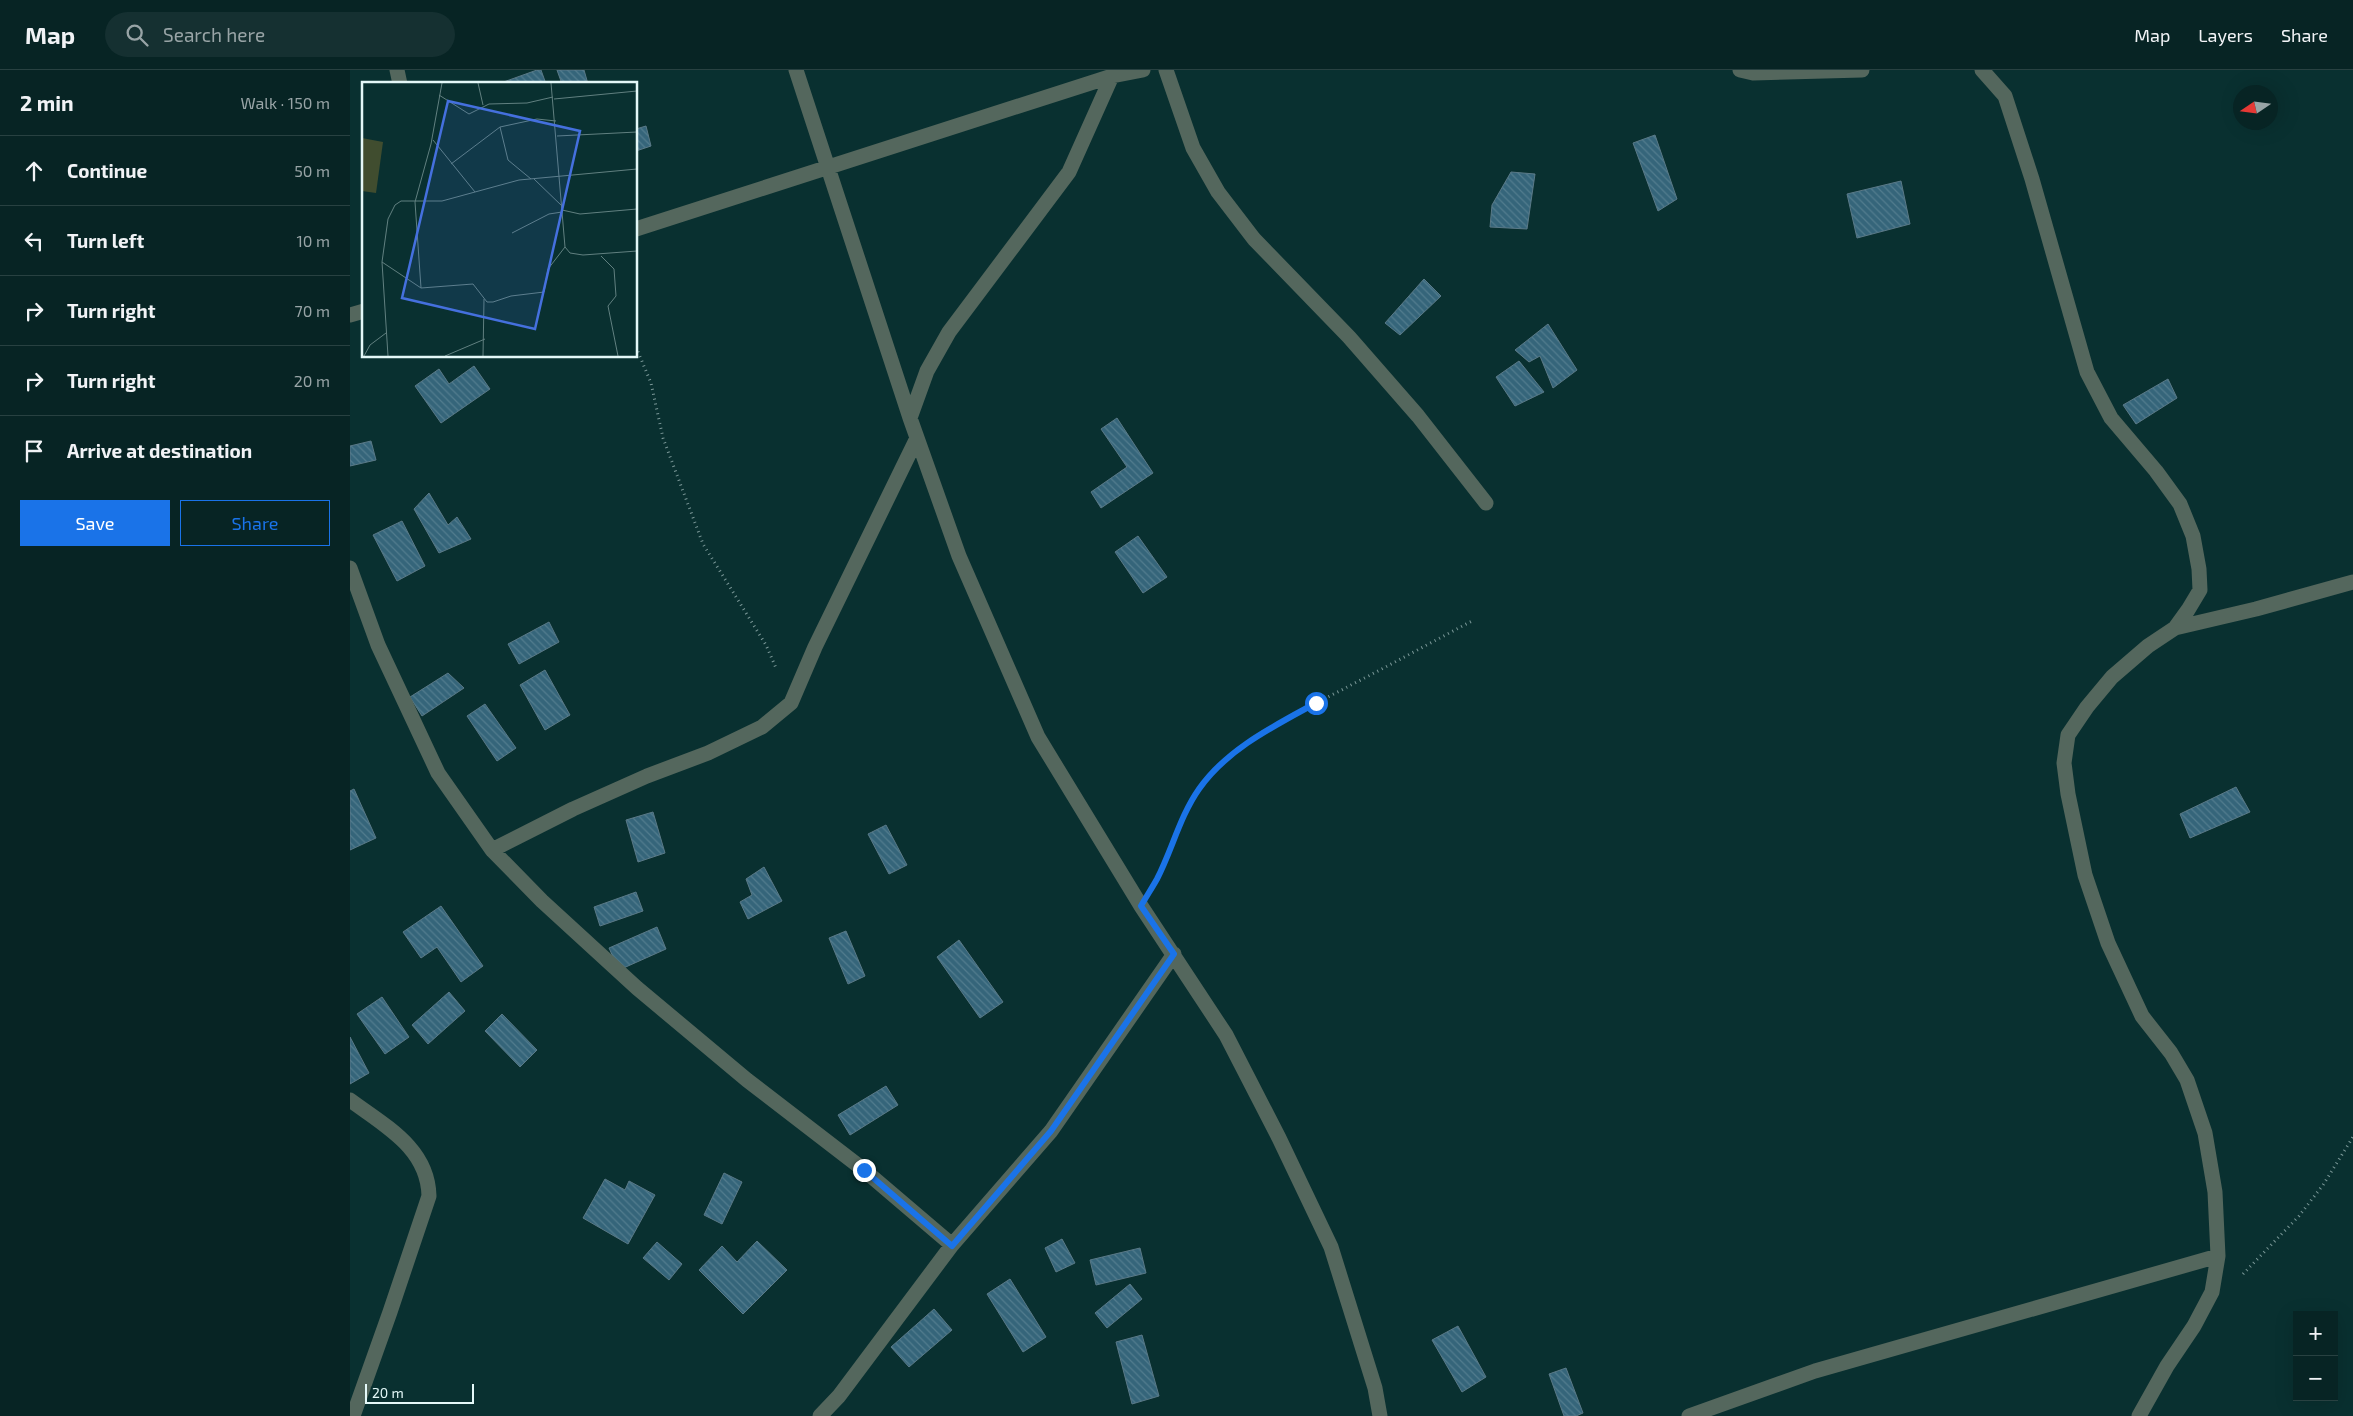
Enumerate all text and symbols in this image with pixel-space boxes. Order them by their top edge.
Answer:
search box [105,12,455,57]
text: Map [25,20,75,49]
icon: search [123,21,151,49]
text: Search here [163,23,265,46]
text: Map [2134,24,2170,46]
text: Layers [2198,24,2253,46]
text: Share [2281,24,2328,46]
inset map [362,82,638,358]
north arrow [2233,85,2278,130]
text: 2 min [20,90,74,115]
text: Walk · 150 m [240,93,330,112]
icon: ahead [20,157,48,185]
text: Continue [67,159,147,182]
text: 50 m [294,161,330,180]
icon: left [20,227,48,255]
text: Turn left [67,229,144,252]
text: 10 m [296,231,330,250]
icon: right [20,297,48,325]
text: Turn right [67,299,155,322]
text: 70 m [295,301,330,320]
icon: right [20,367,48,395]
text: Turn right [67,369,155,392]
text: 20 m [294,371,330,390]
icon: arrive [20,437,48,465]
text: Arrive at destination [67,439,252,462]
button: Save [20,500,170,546]
button: Share [180,500,330,546]
route start [1305,692,1328,715]
route end [853,1159,876,1182]
map controls [2293,1311,2338,1401]
button: + [2293,1311,2338,1356]
button: − [2293,1356,2338,1401]
scale bar [365,1381,474,1404]
text: 20 m [372,1384,404,1401]

